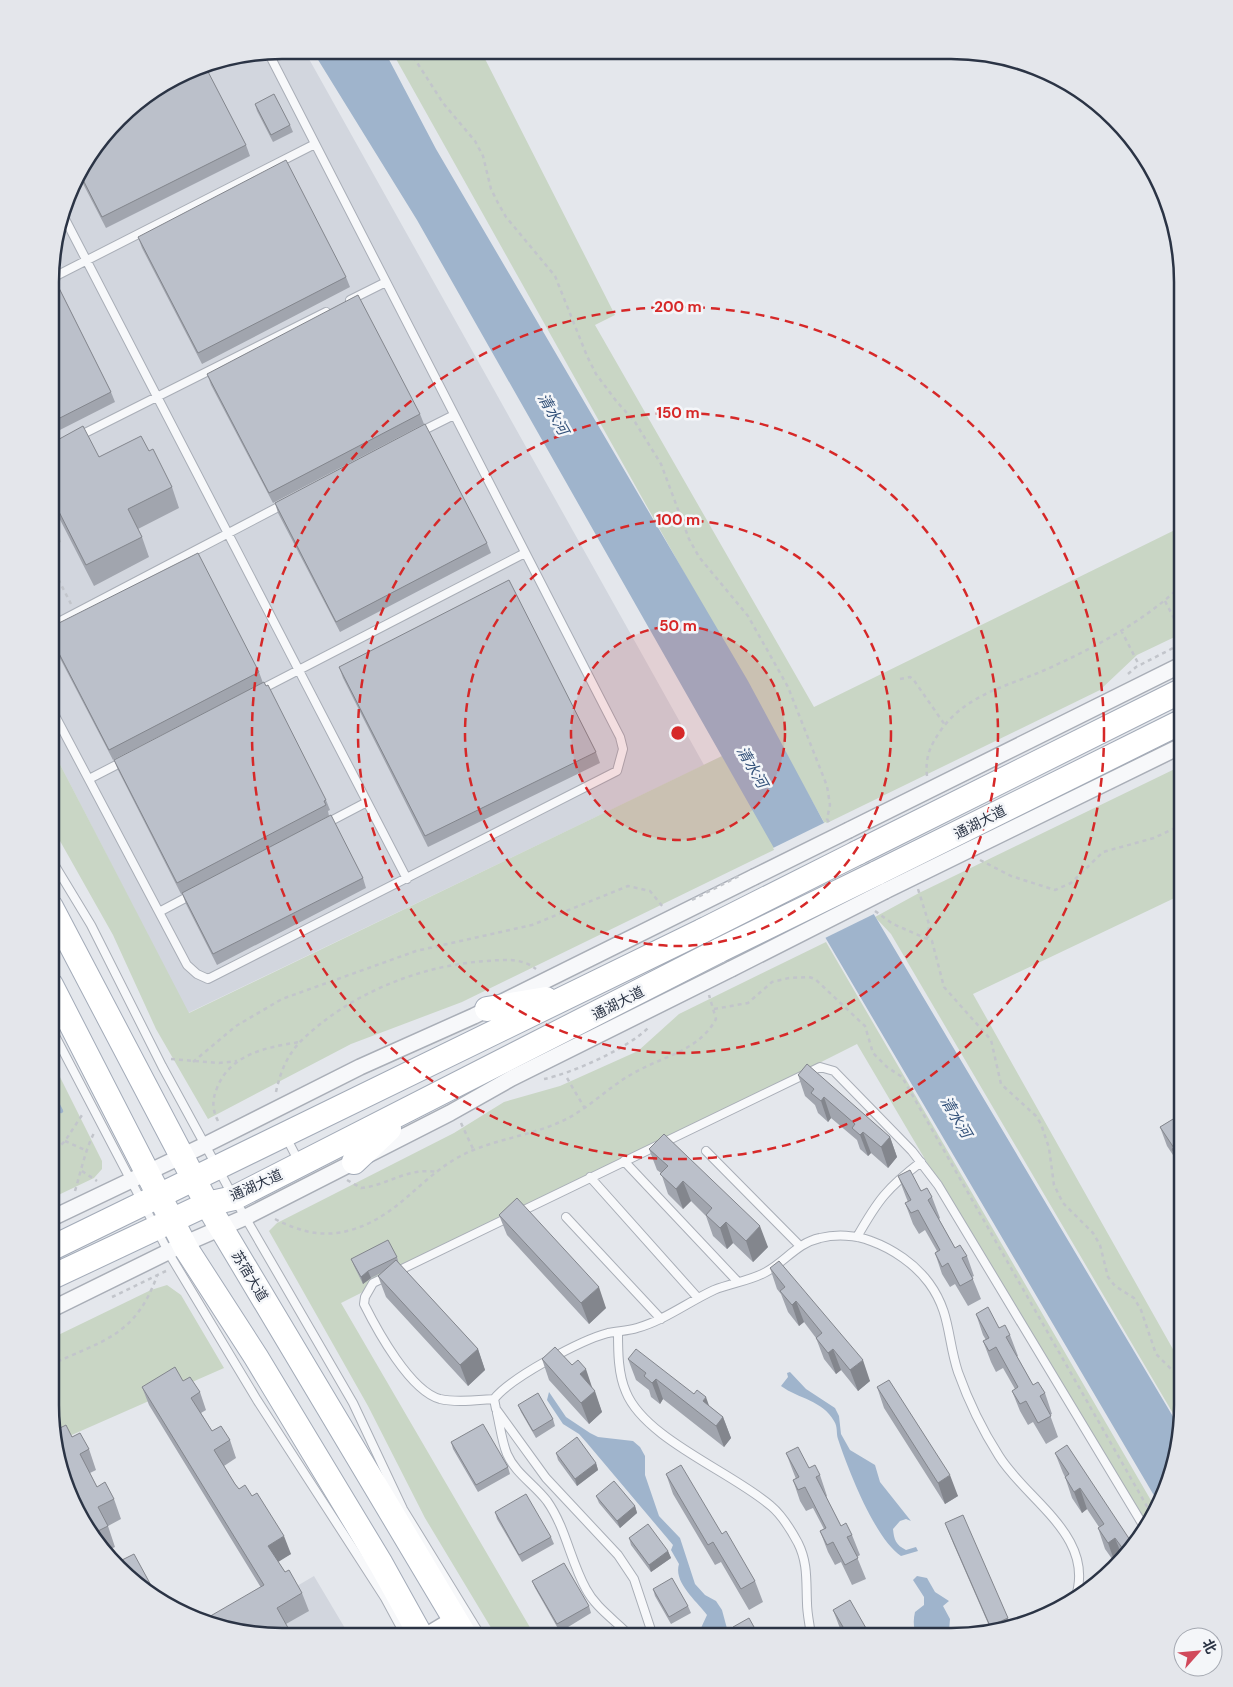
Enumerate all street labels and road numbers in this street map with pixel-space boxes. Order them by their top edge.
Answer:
street label: 通湖大道 [951,801,1009,843]
street label: 通湖大道 [589,982,647,1024]
street label: 通湖大道 [227,1165,285,1205]
street label: 苏宿大道 [228,1247,272,1305]

